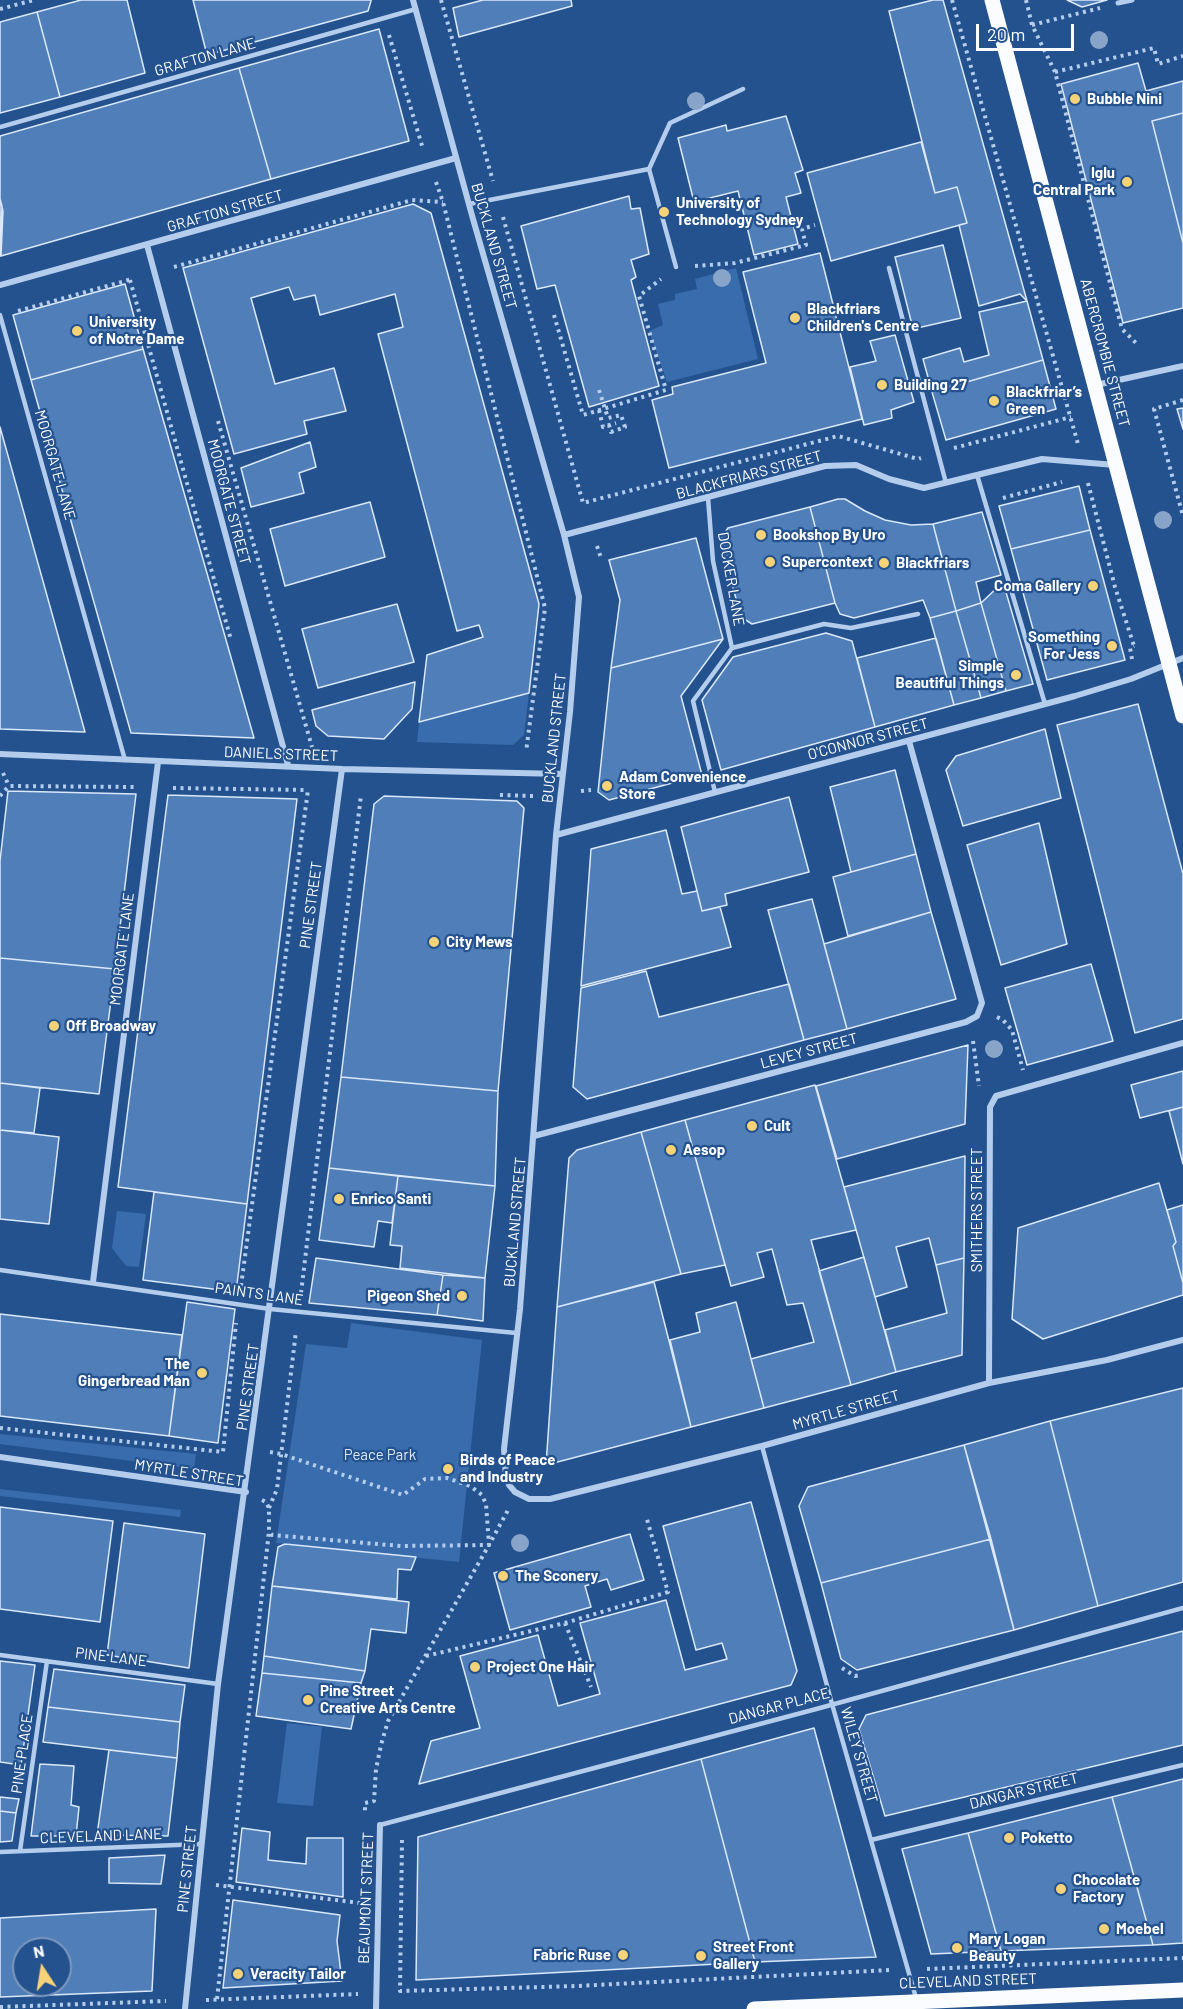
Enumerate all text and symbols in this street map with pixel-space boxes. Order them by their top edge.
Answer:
scale bar [979,12,1076,50]
text: 20 m [987,23,1025,45]
street label: GRAFTON LANE [152,34,258,80]
place label: Bubble Nini [1087,90,1162,108]
marker: Bubble Nini [1068,92,1082,106]
place label: Iglu Central Park [1033,164,1115,199]
marker: Iglu Central Park [1120,175,1134,189]
street label: BUCKLAND STREET [467,181,521,311]
street label: GRAFTON STREET [165,186,285,236]
place label: University of Technology Sydney [676,194,803,229]
marker: University of Technology Sydney [657,205,671,219]
street label: ABERCROMBIE STREET [1076,277,1134,429]
place label: Blackfriars Children's Centre [807,300,919,335]
marker: Blackfriars Children's Centre [788,311,802,325]
place label: University of Notre Dame [89,313,184,348]
marker: University of Notre Dame [70,324,84,338]
place label: Building 27 [894,376,967,394]
marker: Building 27 [875,378,889,392]
place label: Blackfriar’s Green [1006,383,1082,418]
marker: Blackfriar’s Green [987,394,1001,408]
street label: MOORGATE LANE [31,408,79,522]
street label: MOORGATE STREET [204,437,254,567]
street label: BLACKFRIARS STREET [674,447,824,503]
place label: Bookshop By Uro [773,526,886,544]
marker: Bookshop By Uro [754,528,768,542]
street label: DOCKER LANE [714,530,748,628]
place label: Supercontext [782,553,873,571]
place label: Blackfriars [896,554,969,572]
marker: Supercontext [763,555,777,569]
marker: Blackfriars [877,556,891,570]
place label: Coma Gallery [994,577,1081,595]
marker: Coma Gallery [1086,579,1100,593]
place label: Something For Jess [1028,628,1100,663]
marker: Something For Jess [1105,639,1119,653]
place label: Simple Beautiful Things [895,657,1004,692]
marker: Simple Beautiful Things [1009,668,1023,682]
street label: BUCKLAND STREET [538,672,570,804]
street label: O'CONNOR STREET [806,714,930,764]
street label: DANIELS STREET [224,743,338,765]
place label: Adam Convenience Store [619,768,746,803]
marker: Adam Convenience Store [600,779,614,793]
street label: PINE STREET [296,860,326,950]
street label: MOORGATE LANE [106,891,138,1007]
place label: City Mews [446,933,512,951]
marker: City Mews [427,935,441,949]
place label: Off Broadway [66,1017,156,1035]
marker: Off Broadway [47,1019,61,1033]
street label: LEVEY STREET [758,1029,860,1073]
place label: Cult [764,1117,791,1135]
marker: Cult [745,1119,759,1133]
place label: Aesop [683,1141,725,1159]
marker: Aesop [664,1143,678,1157]
street label: SMITHERS STREET [968,1148,986,1272]
street label: BUCKLAND STREET [500,1156,530,1288]
place label: Enrico Santi [351,1190,431,1208]
marker: Enrico Santi [332,1192,346,1206]
street label: PAINTS LANE [214,1279,304,1309]
place label: Pigeon Shed [367,1287,450,1305]
marker: Pigeon Shed [455,1289,469,1303]
street label: PINE STREET [233,1342,263,1432]
place label: The Gingerbread Man [78,1355,190,1390]
marker: The Gingerbread Man [195,1366,209,1380]
street label: MYRTLE STREET [790,1386,902,1434]
park label: Peace Park [344,1446,416,1464]
place label: Birds of Peace and Industry [460,1451,555,1486]
street label: MYRTLE STREET [133,1455,245,1491]
marker: Birds of Peace and Industry [441,1462,455,1476]
place label: The Sconery [515,1567,598,1585]
marker: The Sconery [496,1569,510,1583]
street label: PINE LANE [74,1644,148,1670]
place label: Project One Hair [487,1658,594,1676]
marker: Project One Hair [468,1660,482,1674]
place label: Pine Street Creative Arts Centre [320,1682,456,1717]
street label: DANGAR PLACE [727,1684,831,1728]
marker: Pine Street Creative Arts Centre [301,1693,315,1707]
street label: WILEY STREET [837,1705,881,1805]
street label: PINE PLACE [8,1713,36,1795]
street label: DANGAR STREET [968,1769,1080,1813]
street label: PINE STREET [173,1824,201,1914]
street label: CLEVELAND LANE [40,1825,162,1847]
place label: Poketto [1021,1829,1073,1847]
marker: Poketto [1002,1831,1016,1845]
street label: BEAUMONT STREET [355,1832,377,1964]
place label: Chocolate Factory [1073,1871,1140,1906]
marker: Chocolate Factory [1054,1882,1068,1896]
place label: Moebel [1116,1920,1164,1938]
marker: Moebel [1097,1922,1111,1936]
place label: Mary Logan Beauty [969,1930,1046,1965]
north arrow [12,1937,72,1997]
place label: Street Front Gallery [713,1938,794,1973]
text: N [31,1940,46,1961]
marker: Mary Logan Beauty [950,1941,964,1955]
place label: Fabric Ruse [533,1946,611,1964]
marker: Fabric Ruse [616,1948,630,1962]
marker: Street Front Gallery [694,1949,708,1963]
place label: Veracity Tailor [250,1965,346,1983]
marker: Veracity Tailor [231,1967,245,1981]
street label: CLEVELAND STREET [899,1970,1037,1992]

